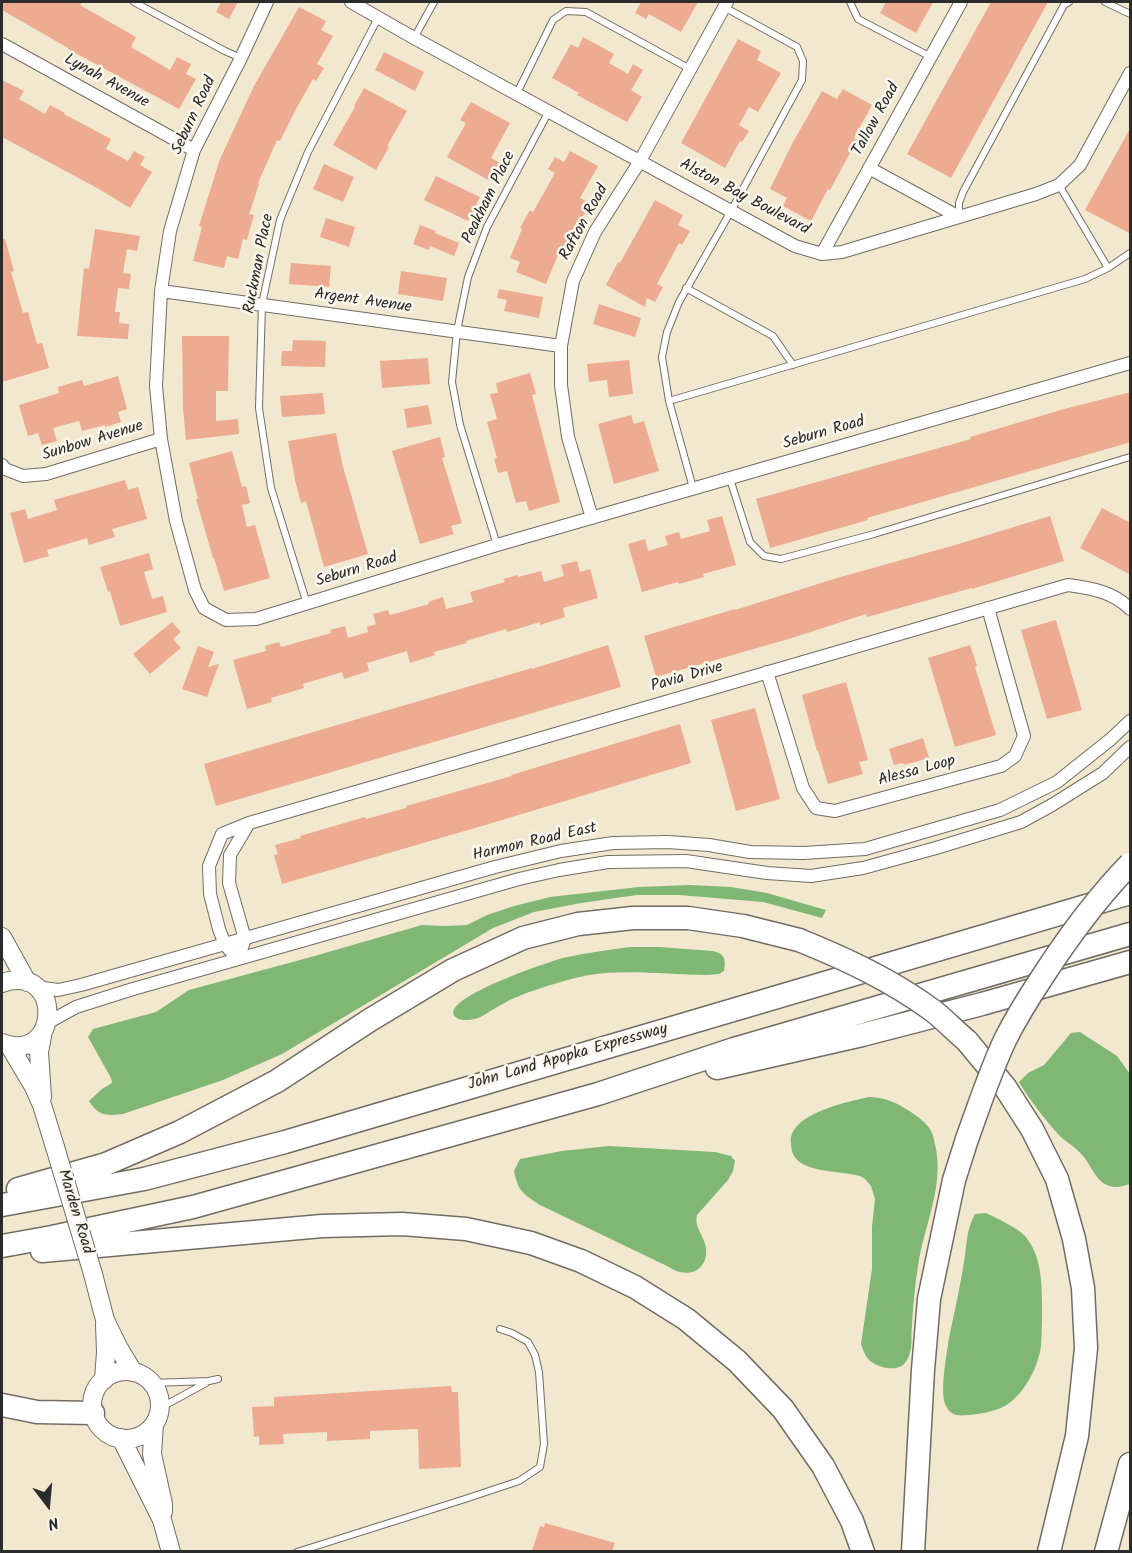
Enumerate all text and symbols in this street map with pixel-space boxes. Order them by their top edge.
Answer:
street label: Lynah Avenue [60,51,152,113]
street label: Seburn Road [169,74,221,158]
street label: Tallow Road [849,80,905,160]
street label: Peakham Place [459,149,521,247]
street label: Alston Bay Boulevard [676,156,812,240]
street label: Rafton Road [556,182,614,264]
street label: Ruckman Place [241,212,279,316]
street label: Argent Avenue [313,286,413,318]
street label: Seburn Road [781,413,867,455]
street label: Sunbow Avenue [40,418,146,466]
street label: Seburn Road [314,550,400,592]
street label: Pavia Drive [649,659,725,697]
street label: Alessa Loop [876,752,958,792]
street label: Harmon Road East [471,819,599,867]
street label: John Land Apopka Expressway [466,1020,670,1096]
street label: Marden Road [52,1167,96,1257]
north arrow [18,1475,78,1535]
text: N [45,1509,61,1536]

